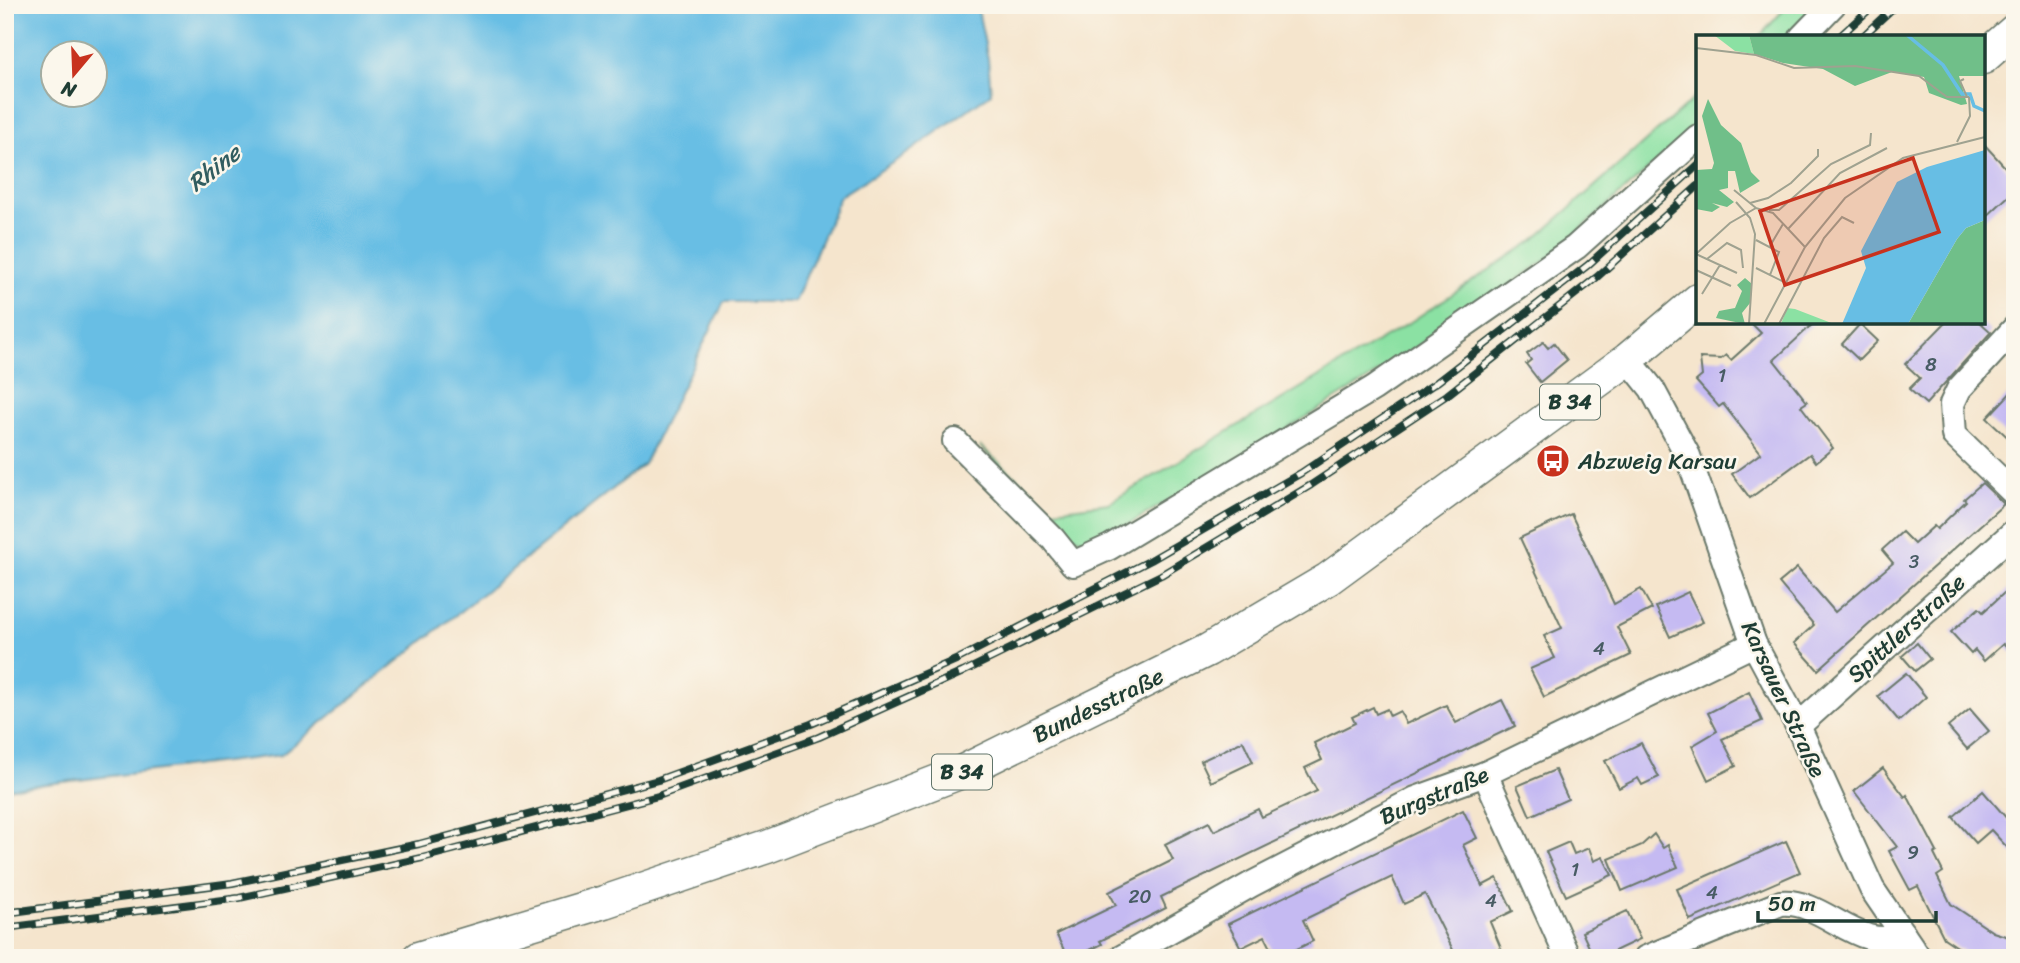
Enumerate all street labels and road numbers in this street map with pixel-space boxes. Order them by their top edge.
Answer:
road number: B 34 [1540,384,1600,420]
street label: Spittlerstraße [1837,563,1976,693]
street label: Karsauer Straße [1729,614,1838,784]
street label: Bundesstraße [1025,656,1171,755]
road number: B 34 [932,754,992,790]
street label: Burgstraße [1373,754,1495,837]

